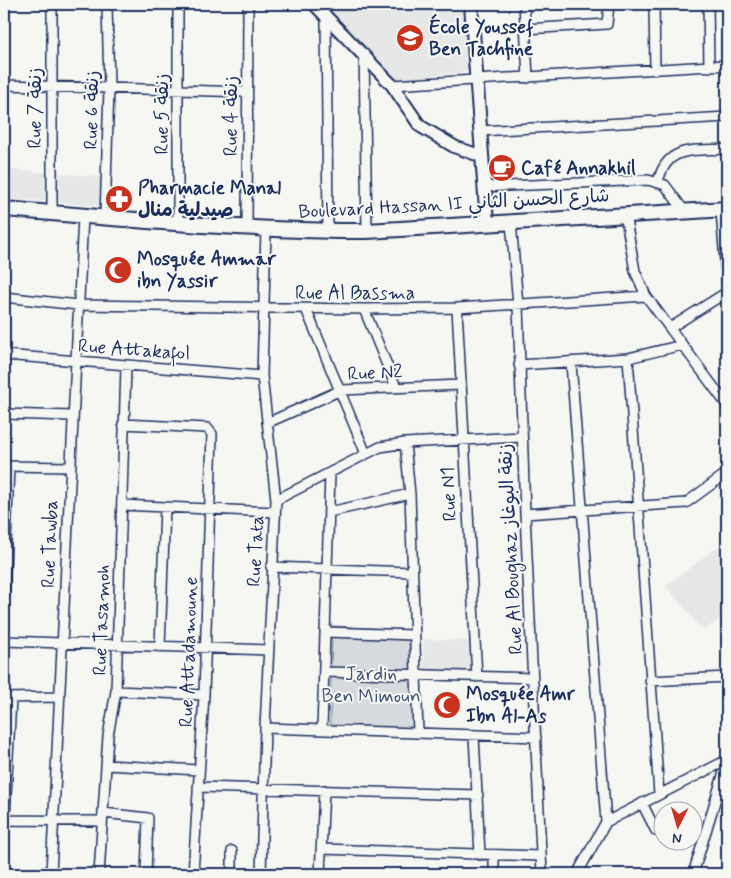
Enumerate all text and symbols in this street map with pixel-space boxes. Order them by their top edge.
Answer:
place label: École Youssef Ben Tachfine [429,13,534,62]
school or university icon: École Youssef Ben Tachfine [395,23,425,53]
street label: Rue 7 زنقة [23,67,48,149]
street label: Rue 6 زنقة [79,70,105,150]
street label: Rue 5 زنقة [150,73,175,155]
street label: Rue 4 زنقة [219,76,244,156]
cafe icon: Café Annakhil [487,153,517,183]
place label: Café Annakhil [521,156,636,181]
place label: Pharmacie Manal صيدلية منال [138,176,281,223]
street label: Boulevard Hassan II شارع الحسن الثاني [298,183,610,228]
pharmacy icon: Pharmacie Manal صيدلية منال [104,184,134,214]
place label: Mosquée Ammar ibn Yassir [137,247,277,294]
mosque icon: Mosquée Ammar ibn Yassir [103,255,133,285]
street label: Rue Al Bassma [295,281,415,306]
street label: Rue Attakafol [77,334,191,369]
street label: Rue N2 [347,359,403,387]
street label: Rue Al Boughaz زنقة البوغاز [493,443,531,655]
street label: Rue N1 [435,466,463,522]
street label: Rue Tawba [36,500,64,588]
street label: Rue Tata [242,515,270,587]
street label: Rue Tasamoh [88,564,116,676]
street label: Rue Attadamoune [174,576,204,728]
park label: Jardin Ben Mimoun [321,662,421,709]
place label: Mosquée Amr Ibn Al-As [466,682,576,729]
mosque icon: Mosquée Amr Ibn Al-As [432,690,462,720]
north arrow [654,800,704,850]
text: N [672,829,682,847]

